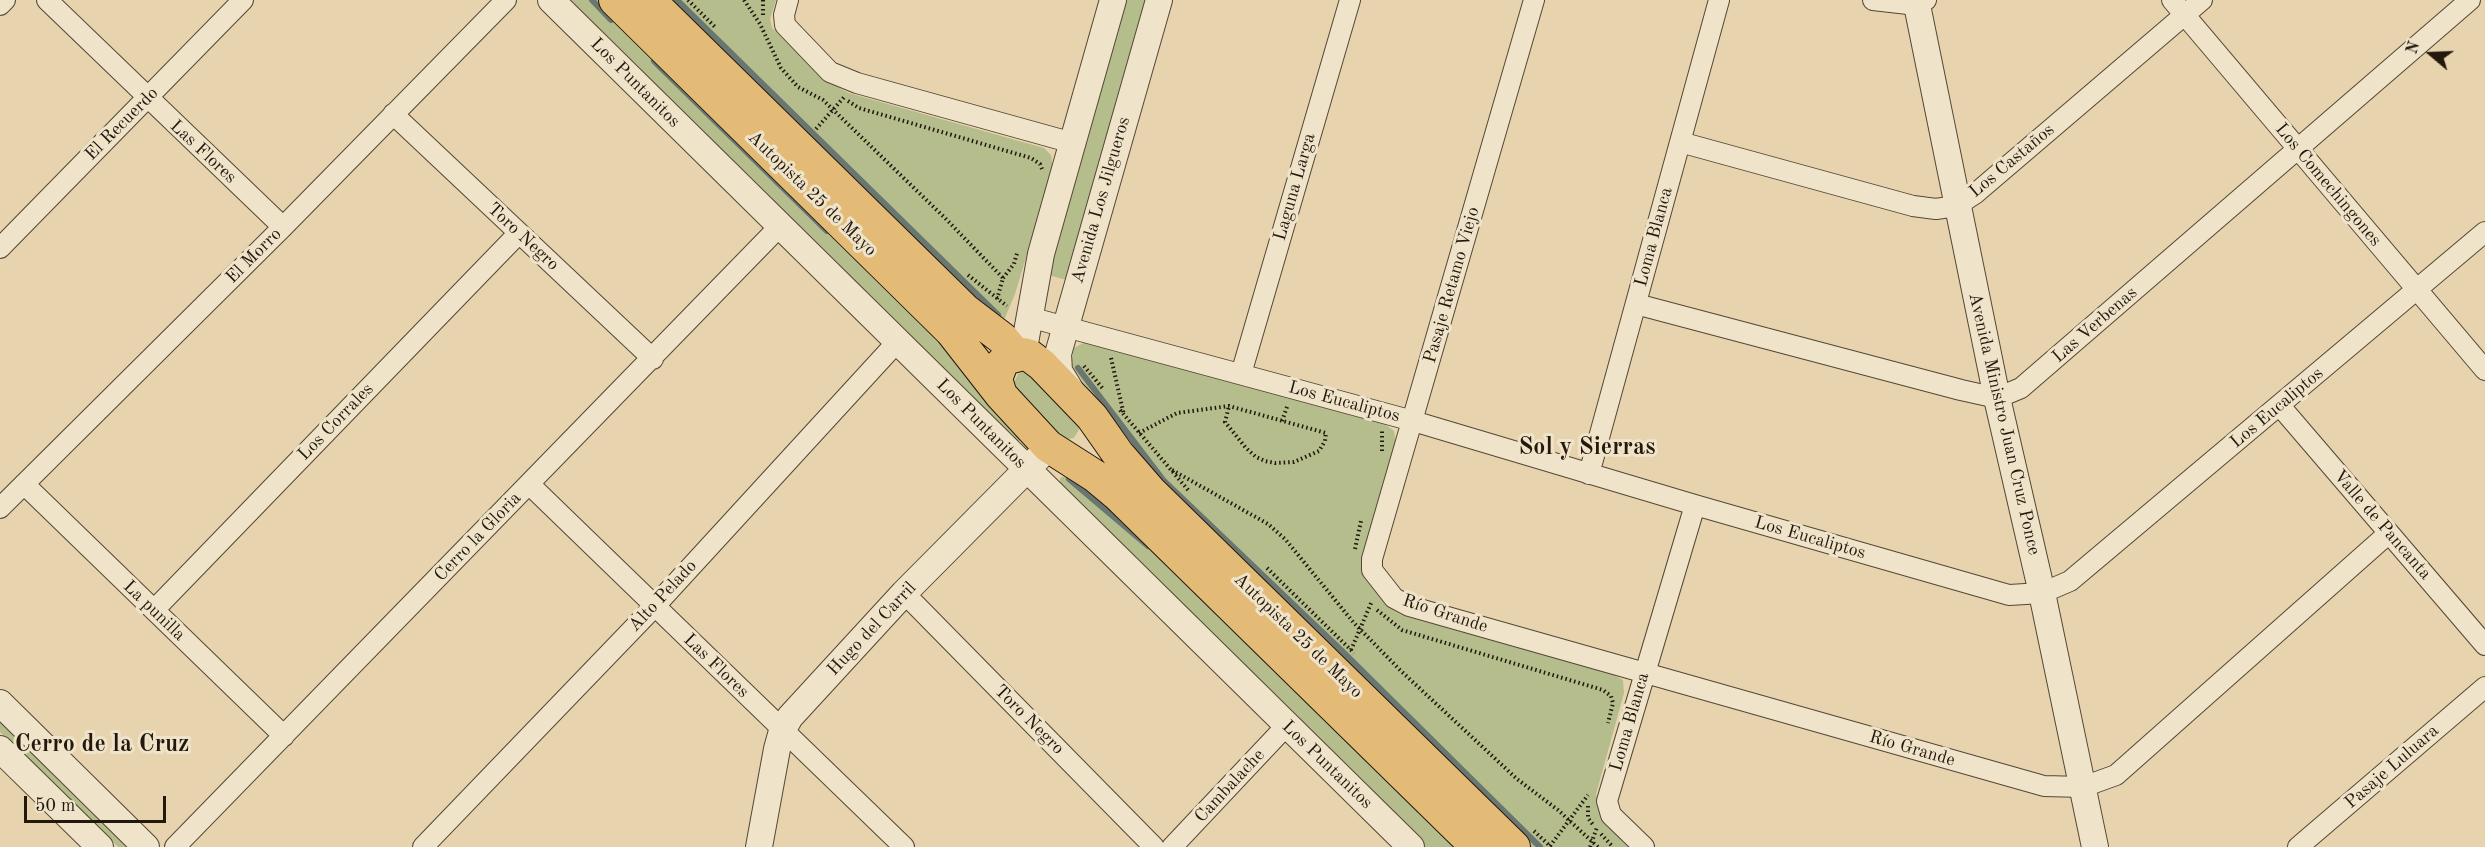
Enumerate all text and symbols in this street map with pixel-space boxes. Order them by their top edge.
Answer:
north arrow [2401,24,2461,84]
street label: Los Puntanitos [586,34,684,132]
text: N [2404,40,2424,57]
street label: El Recuerdo [81,83,163,165]
street label: Avenida Los Jilgueros [1067,114,1135,286]
street label: Las Flores [165,116,241,188]
street label: Los Castaños [1965,119,2059,203]
street label: Los Comechingones [2270,119,2386,251]
street label: Autopista 25 de Mayo [743,127,881,261]
street label: Laguna Larga [1269,131,1321,243]
street label: Loma Blanca [1630,185,1678,289]
street label: Toro Negro [483,198,563,276]
street label: Pasaje Retamo Viejo [1419,204,1485,366]
street label: El Morro [222,224,286,288]
street label: Las Verbenas [2048,282,2142,368]
street label: Avenida Ministro Juan Cruz Ponce [1963,291,2045,557]
street label: Los Eucaliptos [2226,363,2328,453]
street label: Los Puntanitos [932,375,1030,473]
street label: Los Eucaliptos [1286,377,1402,427]
street label: Los Corrales [294,379,378,465]
district label: Sol y Sierras [1518,434,1656,462]
street label: Valle de Pancanta [2328,466,2436,584]
street label: Cerro la Gloria [430,488,526,586]
street label: Los Eucaliptos [1752,512,1868,564]
street label: Alto Pelado [624,556,702,636]
street label: Autopista 25 de Mayo [1229,569,1367,703]
street label: La punilla [118,576,190,646]
street label: Hugo del Carril [823,578,921,680]
street label: Río Grande [1400,590,1490,638]
street label: Las Flores [679,629,753,703]
street label: Loma Blanca [1606,670,1654,774]
street label: Toro Negro [990,681,1068,759]
street label: Los Puntanitos [1277,716,1377,814]
street label: Pasaje Luluara [2341,720,2443,814]
street label: Río Grande [1867,726,1957,772]
district label: Cerro de la Cruz [15,731,189,759]
street label: Cambalache [1190,745,1270,827]
scale bar [27,784,170,822]
text: 50 m [35,797,75,815]

